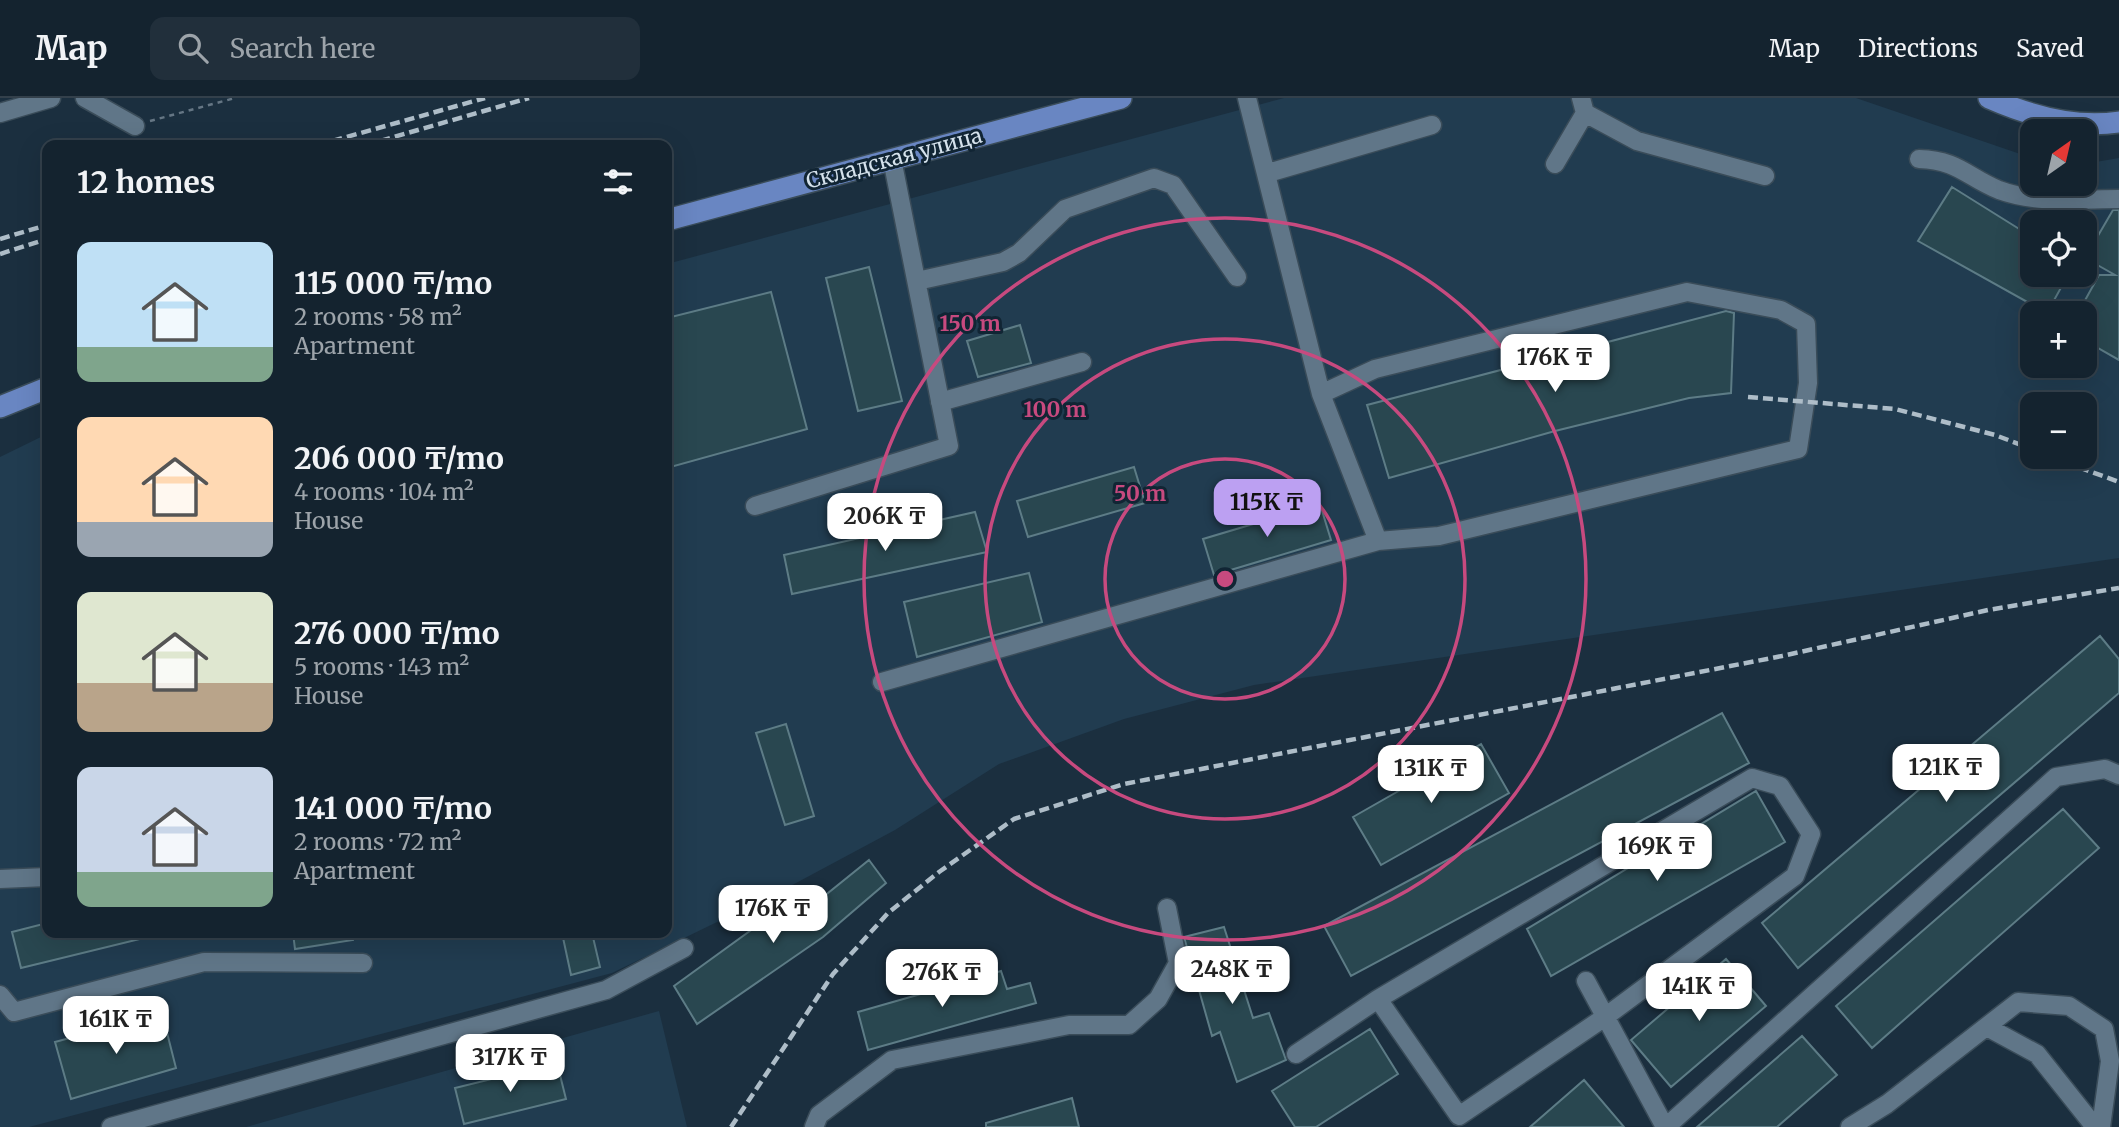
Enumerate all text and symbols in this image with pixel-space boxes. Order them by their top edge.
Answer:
search box [150,17,640,80]
text: Map [35,28,108,69]
icon: search [174,29,212,67]
text: Search here [230,32,375,65]
text: Map [1769,33,1820,64]
text: Directions [1858,33,1978,64]
text: Saved [2016,33,2084,64]
north arrow [2020,119,2096,196]
map controls [2020,119,2097,469]
street label: Складская улица [803,122,985,194]
text: 12 homes [77,163,215,201]
icon: filters [599,163,637,201]
button: locate [2020,210,2097,287]
text: 115 000 ₸/mo [294,264,492,302]
icon: home [133,270,217,354]
button: + [2020,301,2097,378]
text: 2 rooms · 58 m² [294,302,462,331]
text: 150 m [939,310,1001,337]
text: Apartment [294,331,415,360]
pin: 176K ₸ [1498,334,1612,394]
text: 176K ₸ [1517,342,1593,371]
button: − [2020,392,2097,469]
text: 100 m [1024,396,1086,423]
text: 206 000 ₸/mo [294,439,504,477]
icon: home [133,445,217,529]
text: 4 rooms · 104 m² [294,477,474,506]
text: 50 m [1114,480,1166,507]
pin: 115K ₸ [1210,480,1324,539]
text: 115K ₸ [1230,487,1304,516]
pin: 206K ₸ [828,494,942,553]
text: 206K ₸ [843,501,927,530]
text: House [294,506,363,535]
centre of rings [1213,567,1237,591]
text: 276 000 ₸/mo [294,614,500,652]
icon: home [133,620,217,704]
text: 5 rooms · 143 m² [294,652,469,681]
text: House [294,681,363,710]
pin: 121K ₸ [1889,744,2003,804]
pin: 131K ₸ [1374,746,1488,805]
text: 121K ₸ [1908,752,1984,781]
text: 131K ₸ [1394,753,1468,782]
text: 141 000 ₸/mo [294,789,492,827]
icon: home [133,795,217,879]
pin: 169K ₸ [1600,824,1714,883]
text: 2 rooms · 72 m² [294,827,461,856]
text: 169K ₸ [1618,831,1696,860]
text: Apartment [294,856,415,885]
pin: 176K ₸ [716,886,830,945]
text: 176K ₸ [735,893,811,922]
pin: 248K ₸ [1175,946,1289,1006]
pin: 276K ₸ [885,950,999,1009]
text: 248K ₸ [1191,954,1273,983]
text: 276K ₸ [902,957,982,986]
pin: 141K ₸ [1642,964,1756,1023]
text: 141K ₸ [1662,971,1736,1000]
pin: 161K ₸ [59,996,173,1056]
text: 161K ₸ [79,1004,153,1033]
pin: 317K ₸ [453,1034,567,1094]
text: 317K ₸ [472,1042,548,1071]

